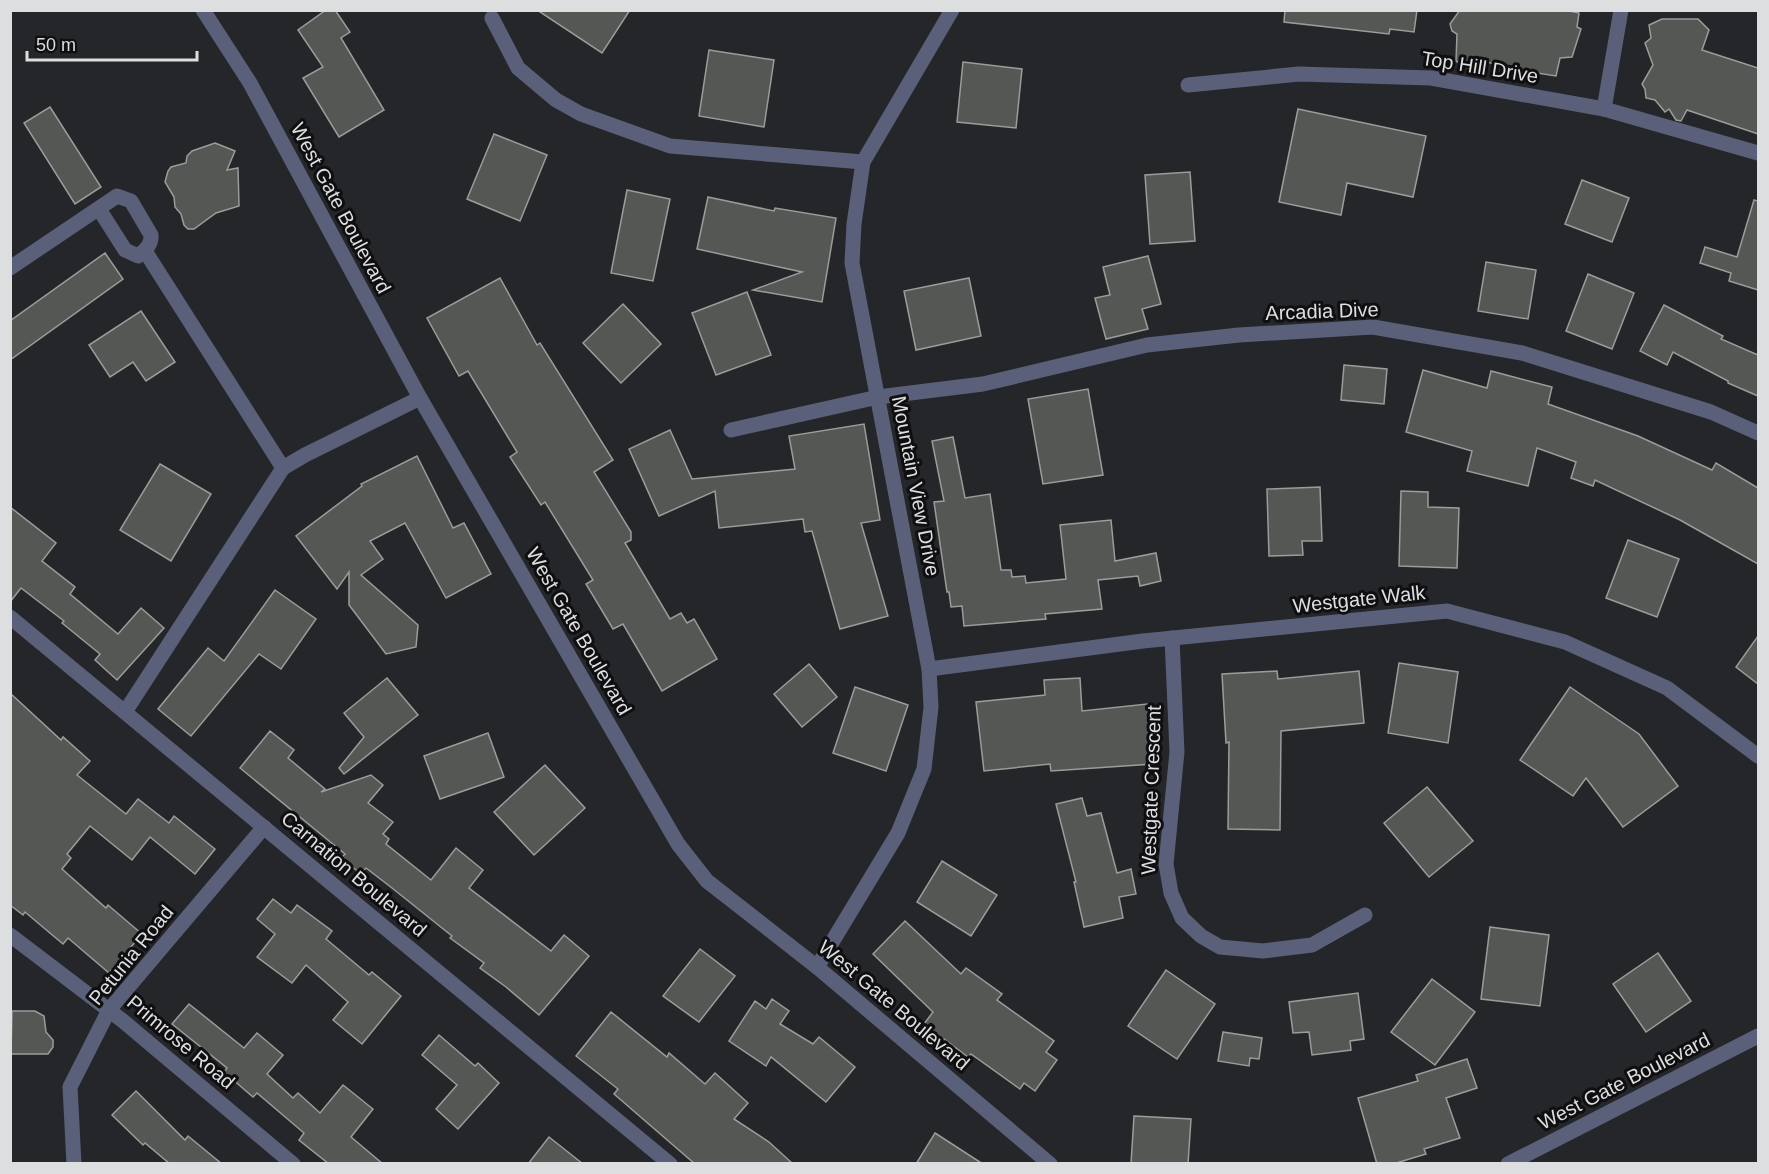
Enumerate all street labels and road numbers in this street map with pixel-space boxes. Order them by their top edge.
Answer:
street label: Top Hill Drive [1420,47,1540,87]
street label: West Gate Boulevard [287,119,395,297]
street label: Arcadia Dive [1265,298,1379,324]
street label: Mountain View Drive [888,394,944,578]
street label: West Gate Boulevard [522,543,636,719]
street label: Westgate Walk [1292,581,1427,617]
street label: Westgate Crescent [1137,704,1165,875]
street label: Carnation Boulevard [277,807,431,941]
street label: Petunia Road [84,901,178,1009]
street label: West Gate Boulevard [814,936,974,1074]
street label: Primrose Road [123,991,239,1093]
street label: West Gate Boulevard [1534,1028,1714,1134]

